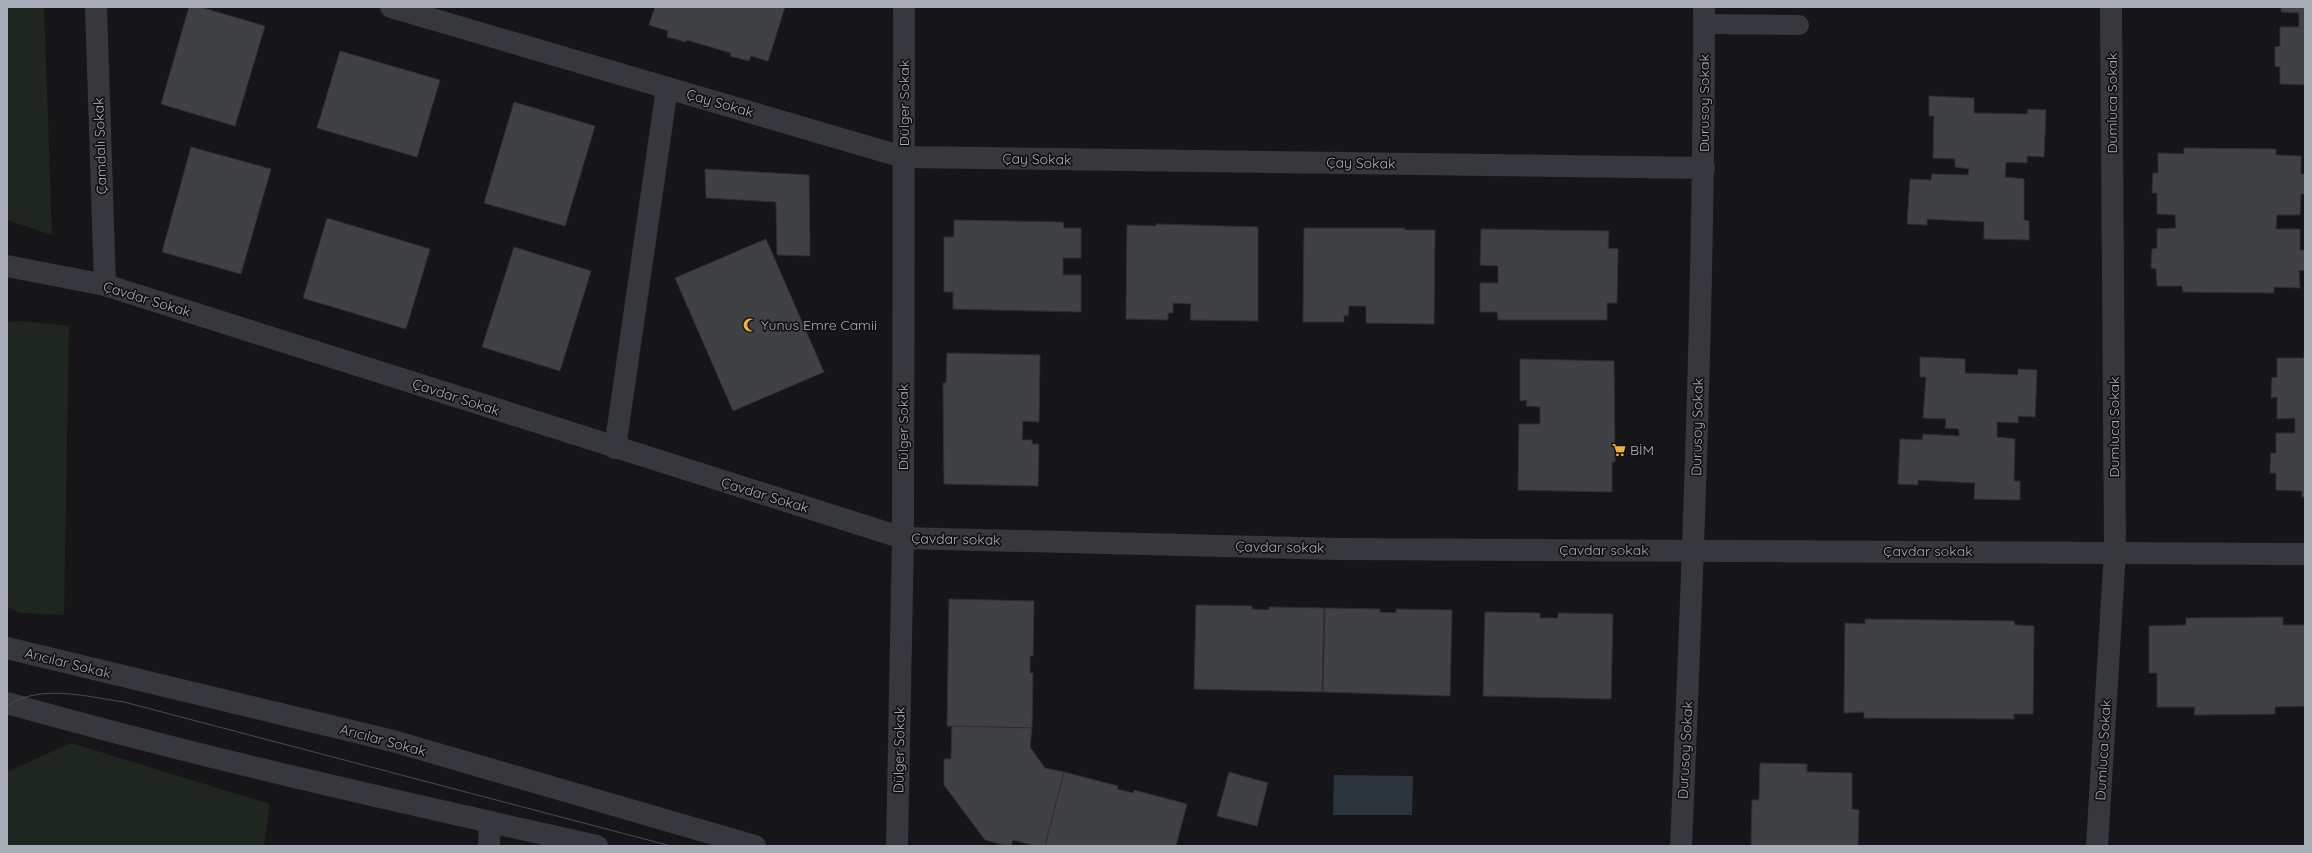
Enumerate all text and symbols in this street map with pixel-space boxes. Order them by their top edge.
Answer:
street label: Dumluca Sokak [2103,52,2121,154]
street label: Durusoy Sokak [1695,54,1713,152]
street label: Dülger Sokak [895,60,913,146]
street label: Çay Sokak [684,85,756,121]
street label: Çamdalı Sokak [89,97,111,195]
street label: Çay Sokak [1002,149,1072,169]
street label: Çay Sokak [1326,153,1396,173]
street label: Çavdar Sokak [101,277,193,321]
place label: Yunus Emre Camii [761,316,877,334]
mosque icon: Yunus Emre Camii [742,317,758,333]
street label: Çavdar Sokak [410,374,502,420]
street label: Dumluca Sokak [2105,376,2123,478]
street label: Durusoy Sokak [1687,378,1707,476]
street label: Dülger Sokak [894,384,912,470]
place label: BİM [1630,441,1654,459]
supermarket icon: BİM [1611,442,1627,458]
street label: Çavdar Sokak [719,473,811,517]
street label: Çavdar sokak [911,529,1001,549]
street label: Çavdar sokak [1235,537,1325,557]
street label: Çavdar sokak [1559,541,1649,559]
street label: Çavdar sokak [1883,542,1973,560]
street label: Arıcılar Sokak [23,644,113,682]
street label: Dumluca Sokak [2091,699,2115,801]
street label: Durusoy Sokak [1673,701,1697,799]
street label: Dülger Sokak [889,707,909,793]
street label: Arıcılar Sokak [338,720,428,760]

